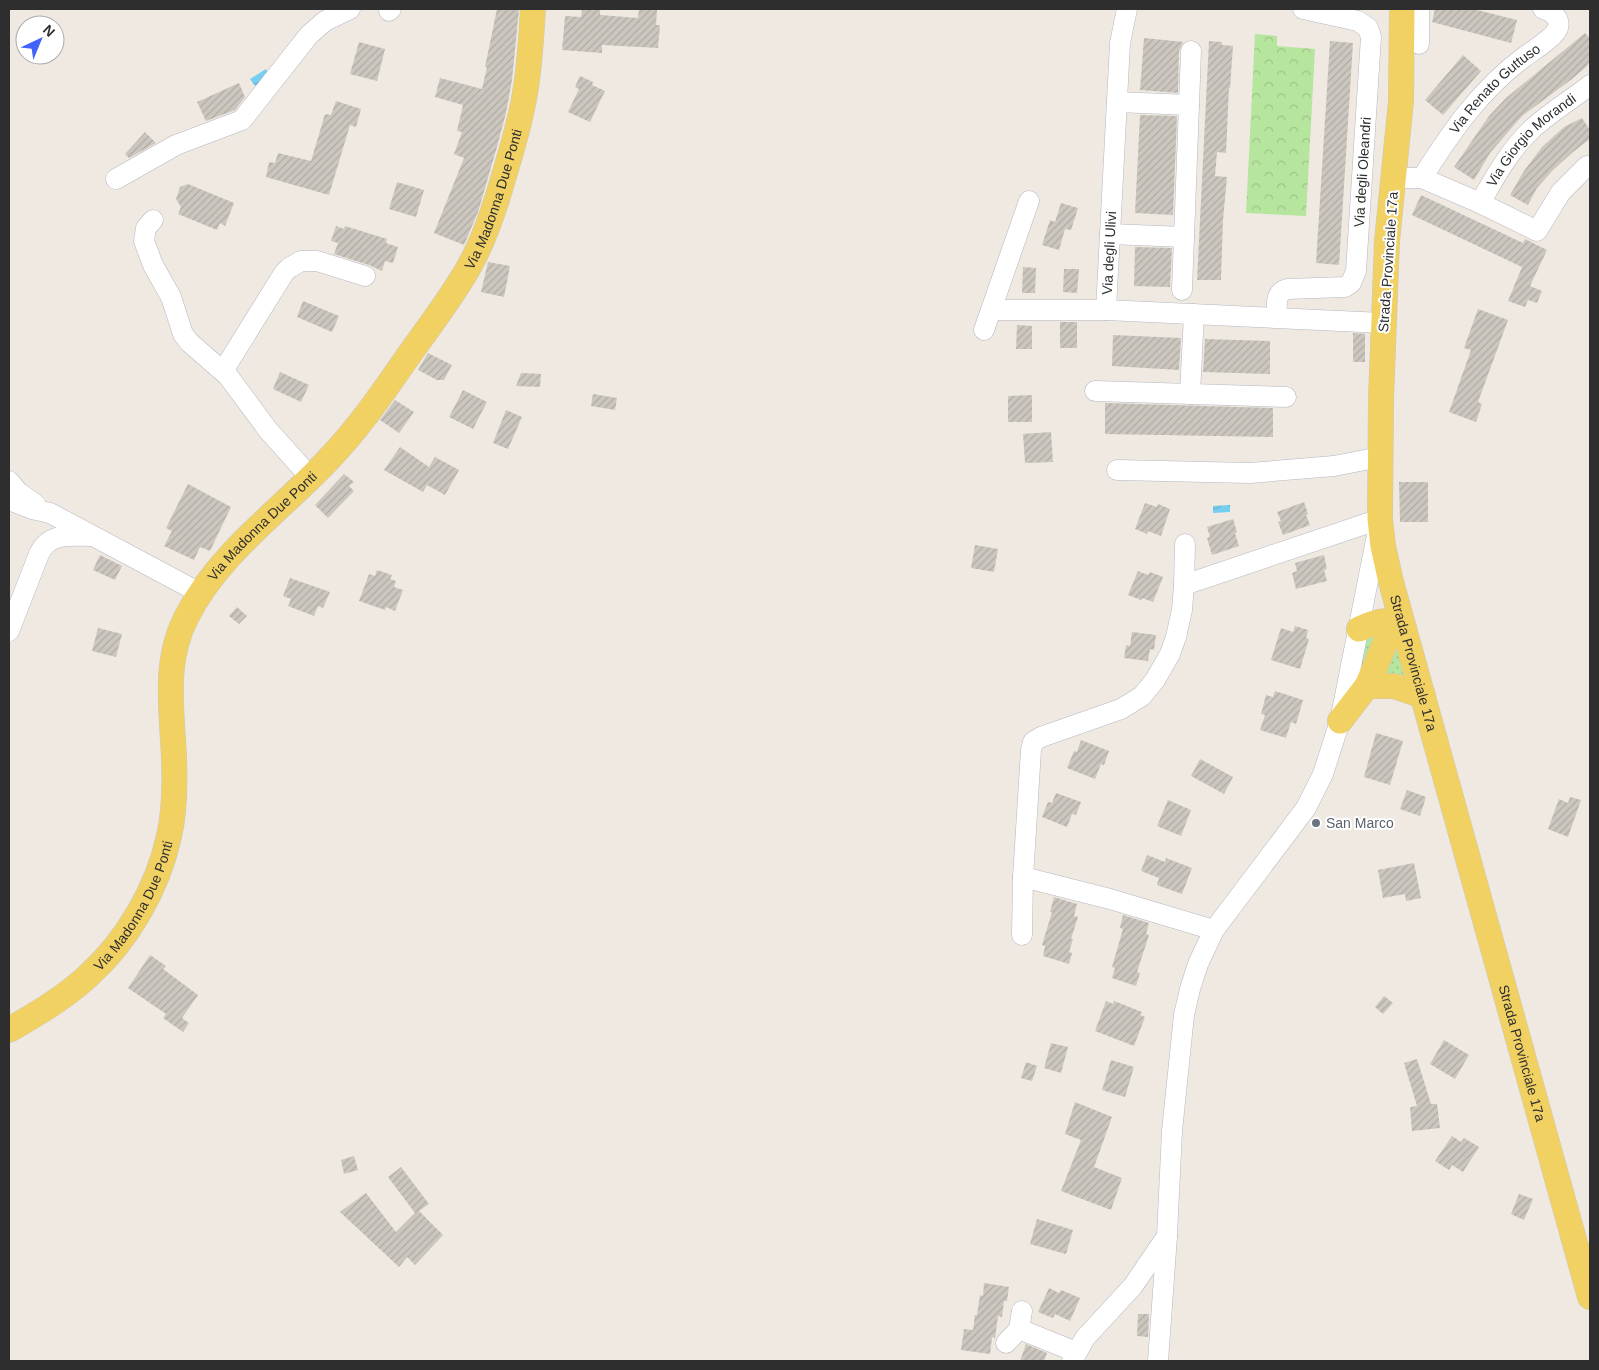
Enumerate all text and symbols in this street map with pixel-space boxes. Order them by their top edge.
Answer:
north arrow [15,15,65,65]
text: N [40,21,58,40]
street label: Via Renato Guttuso [1446,40,1543,137]
street label: Via Giorgio Morandi [1483,90,1579,190]
street label: Via degli Oleandri [1351,116,1374,228]
street label: Via Madonna Due Ponti [461,127,525,272]
street label: Strada Provinciale 17a [1375,191,1401,333]
street label: Via degli Ulivi [1099,211,1119,295]
street label: Via Madonna Due Ponti [204,468,320,584]
street label: Strada Provinciale 17a [1387,593,1440,733]
place label: San Marco [1326,815,1394,831]
marker: San Marco [1310,817,1322,829]
street label: Via Madonna Due Ponti [90,839,176,974]
street label: Strada Provinciale 17a [1496,983,1549,1124]

